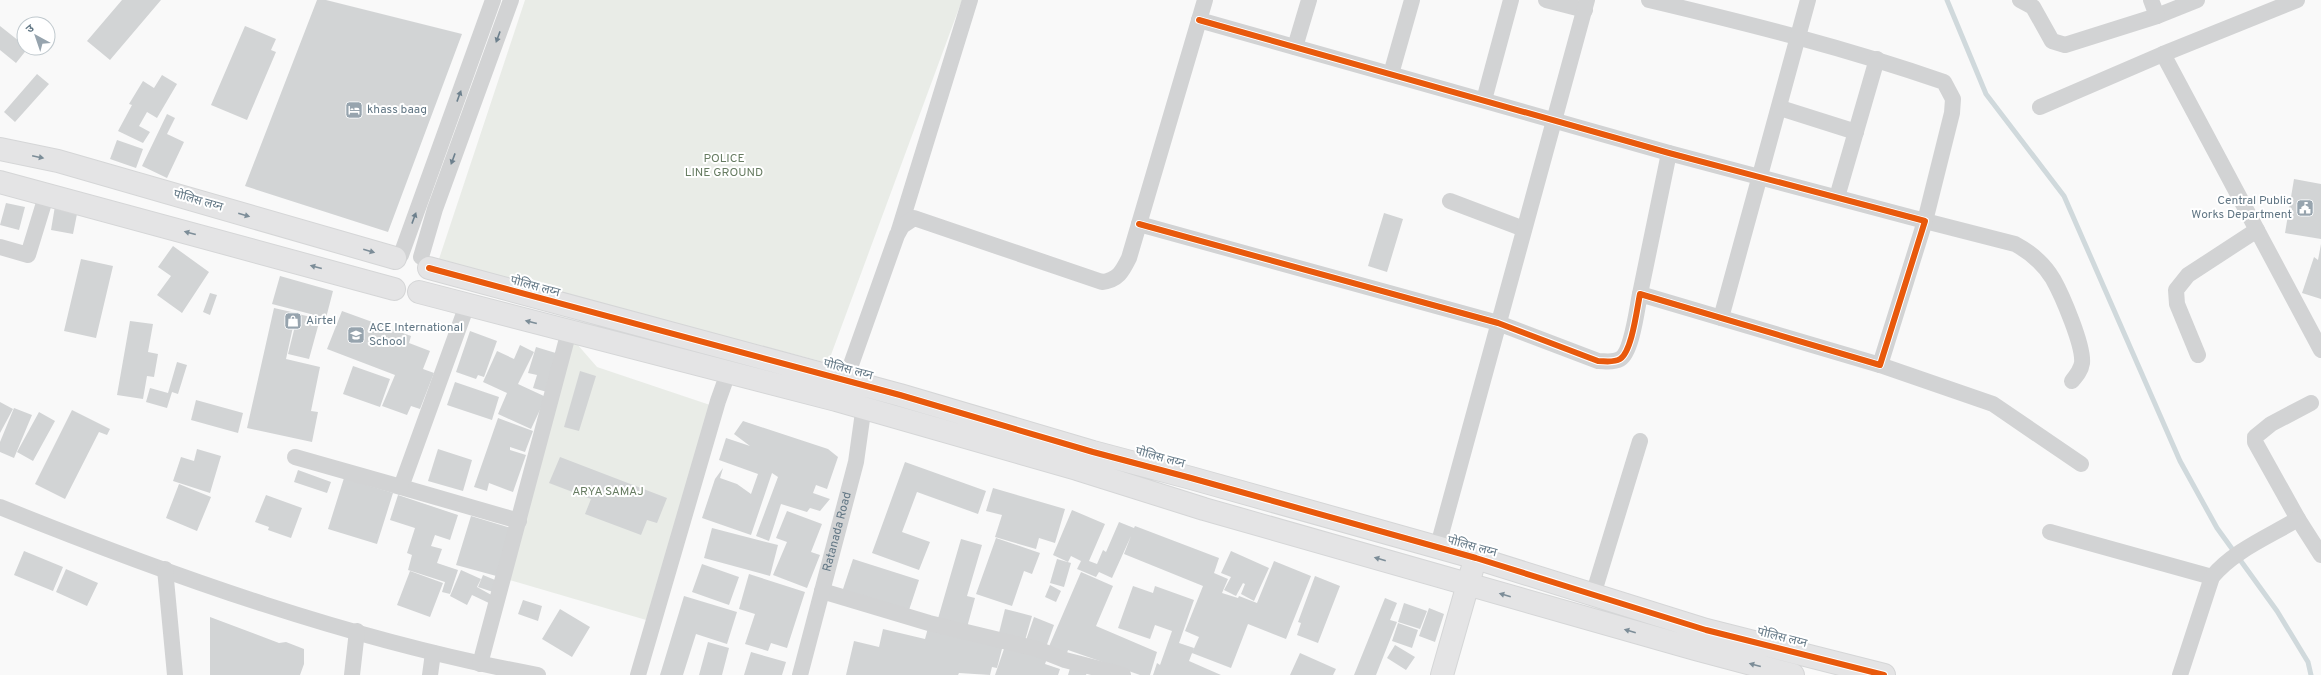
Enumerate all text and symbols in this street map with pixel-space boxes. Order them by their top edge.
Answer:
north arrow [16,16,56,56]
text: उ [23,21,38,37]
one-way arrow [494,31,500,43]
one-way arrow [456,89,462,101]
hotel icon: khass baag [344,100,364,120]
place label: khass baag [367,102,427,118]
park label: POLICE LINE GROUND [685,151,763,181]
one-way arrow [450,153,456,165]
one-way arrow [32,154,44,160]
street label: पोलिस लय्न [171,185,225,216]
place label: Central Public Works Department [2191,193,2292,223]
public building icon: Central Public Works Department [2295,198,2315,218]
one-way arrow [411,211,417,223]
one-way arrow [238,212,250,218]
one-way arrow [184,230,196,236]
one-way arrow [363,248,375,254]
one-way arrow [309,264,321,270]
street label: पोलिस लय्न [508,272,562,301]
shop icon: Airtel [283,311,303,331]
place label: Airtel [306,313,336,329]
one-way arrow [525,318,537,324]
place label: ACE International School [369,320,463,350]
school or university icon: ACE International School [346,325,366,345]
street label: पोलिस लय्न [821,355,875,384]
street label: पोलिस लय्न [1133,443,1187,472]
park label: ARYA SAMAJ [572,484,644,500]
street label: Ratanada Road [819,490,856,574]
street label: पोलिस लय्न [1445,532,1499,561]
one-way arrow [1374,556,1386,562]
one-way arrow [1499,592,1511,598]
street label: पोलिस लय्न [1755,623,1809,652]
one-way arrow [1624,628,1636,634]
one-way arrow [1749,662,1761,668]

